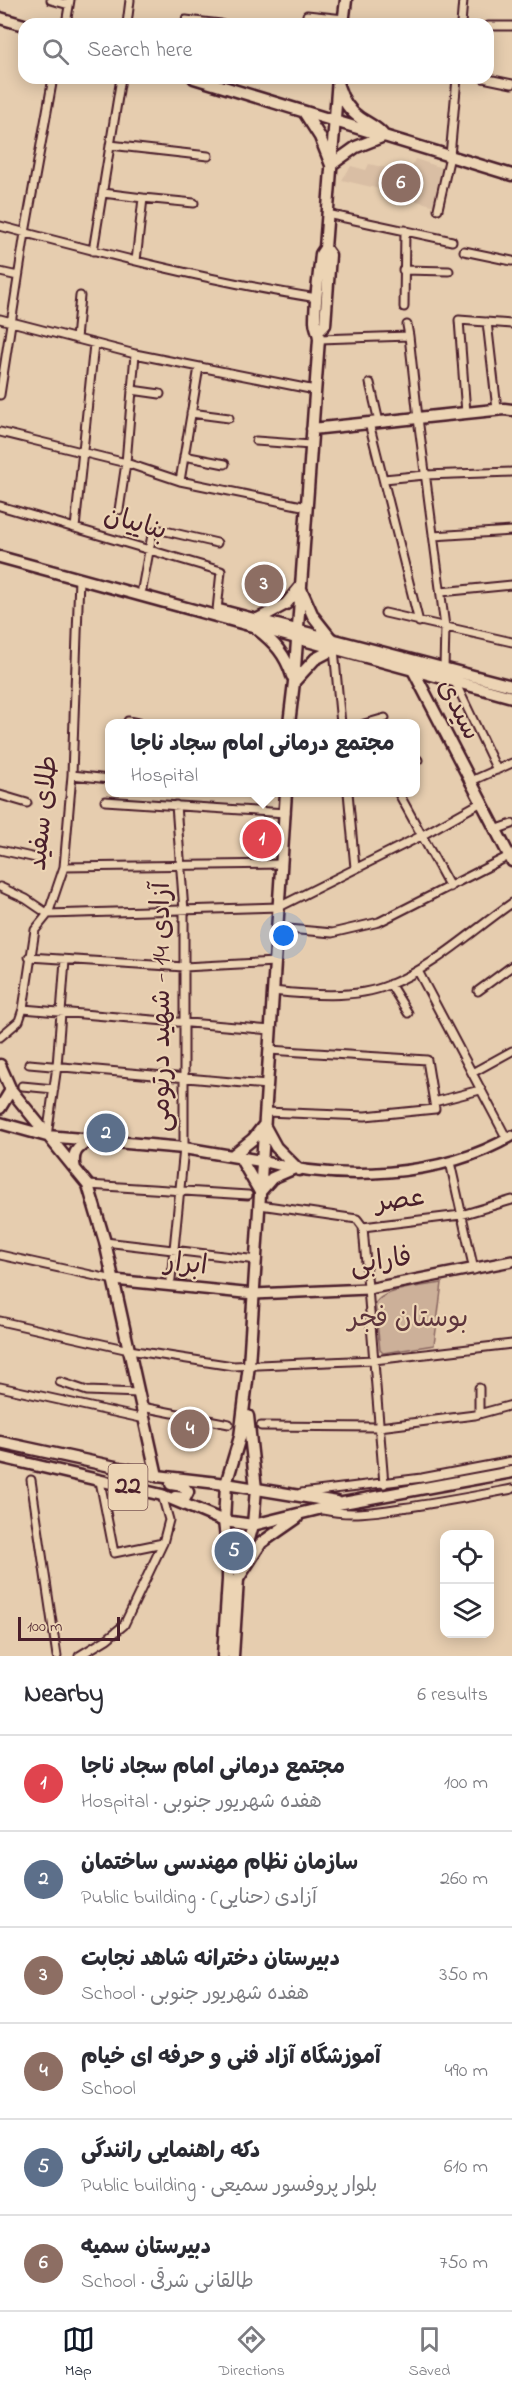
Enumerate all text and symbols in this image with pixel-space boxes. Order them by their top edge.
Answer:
search box [18,18,494,84]
icon: search [39,35,72,68]
text: Search here [87,35,192,67]
pin: 6 [382,160,420,206]
street label: بناییان [99,496,171,552]
pin: 3 [244,562,284,606]
street label: سیدی [426,673,490,747]
popup [105,719,420,797]
text: مجتمع درمانی امام سجاد ناجا [130,729,395,761]
street label: طلای سفید [19,753,69,873]
text: Hospital [130,762,198,791]
pin: 1 [242,816,282,862]
street label: آزادی 14 - شهید درتومی [143,881,182,1132]
your location [269,921,298,950]
pin: 2 [86,1110,126,1156]
street label: عصر [371,1179,427,1224]
street label: فارابی [348,1238,414,1286]
street label: ابرار [161,1243,209,1287]
park label: بوستان فجر [346,1300,468,1339]
pin: 4 [170,1406,210,1452]
road number: 22 [108,1464,148,1510]
pin: 5 [214,1528,254,1574]
map controls [440,1530,494,1638]
button: locate [440,1530,494,1584]
button: layers [440,1584,494,1638]
scale bar [18,1614,120,1642]
text: 100 m [27,1615,62,1639]
text: Nearby [24,1676,103,1714]
text: 6 results [417,1681,488,1710]
text: مجتمع درمانی امام سجاد ناجا [81,1752,345,1784]
text: 1 [40,1769,47,1798]
text: 100 m [444,1769,488,1798]
text: Hospital · هفده شهریور جنوبی [81,1788,322,1817]
text: سازمان نظام مهندسی ساختمان [81,1848,358,1880]
text: 2 [39,1865,48,1894]
text: 260 m [440,1865,488,1894]
text: Public building · آزادی (حنایی) [81,1884,317,1913]
text: دبیرستان دخترانه شاهد نجابت [81,1944,340,1976]
text: 3 [39,1961,48,1990]
text: 350 m [439,1961,488,1990]
text: School · هفده شهریور جنوبی [81,1980,309,2009]
text: آموزشگاه آزاد فنی و حرفه ای خیام [81,2042,381,2074]
text: 4 [39,2057,48,2086]
text: 490 m [445,2057,488,2086]
text: School [81,2075,136,2104]
text: دکه راهنمایی رانندگی [81,2136,260,2168]
text: 5 [38,2153,49,2182]
text: 610 m [444,2153,488,2182]
text: Public building · بلوار پروفسور سمیعی [81,2172,377,2201]
text: دبیرستان سمیه [81,2232,211,2264]
text: 6 [39,2249,48,2278]
text: 750 m [439,2249,488,2278]
text: School · طالقانی شرقی [81,2268,254,2297]
tab: Map [62,2323,95,2383]
tab: Directions [218,2323,285,2383]
tab: Saved [408,2323,450,2383]

